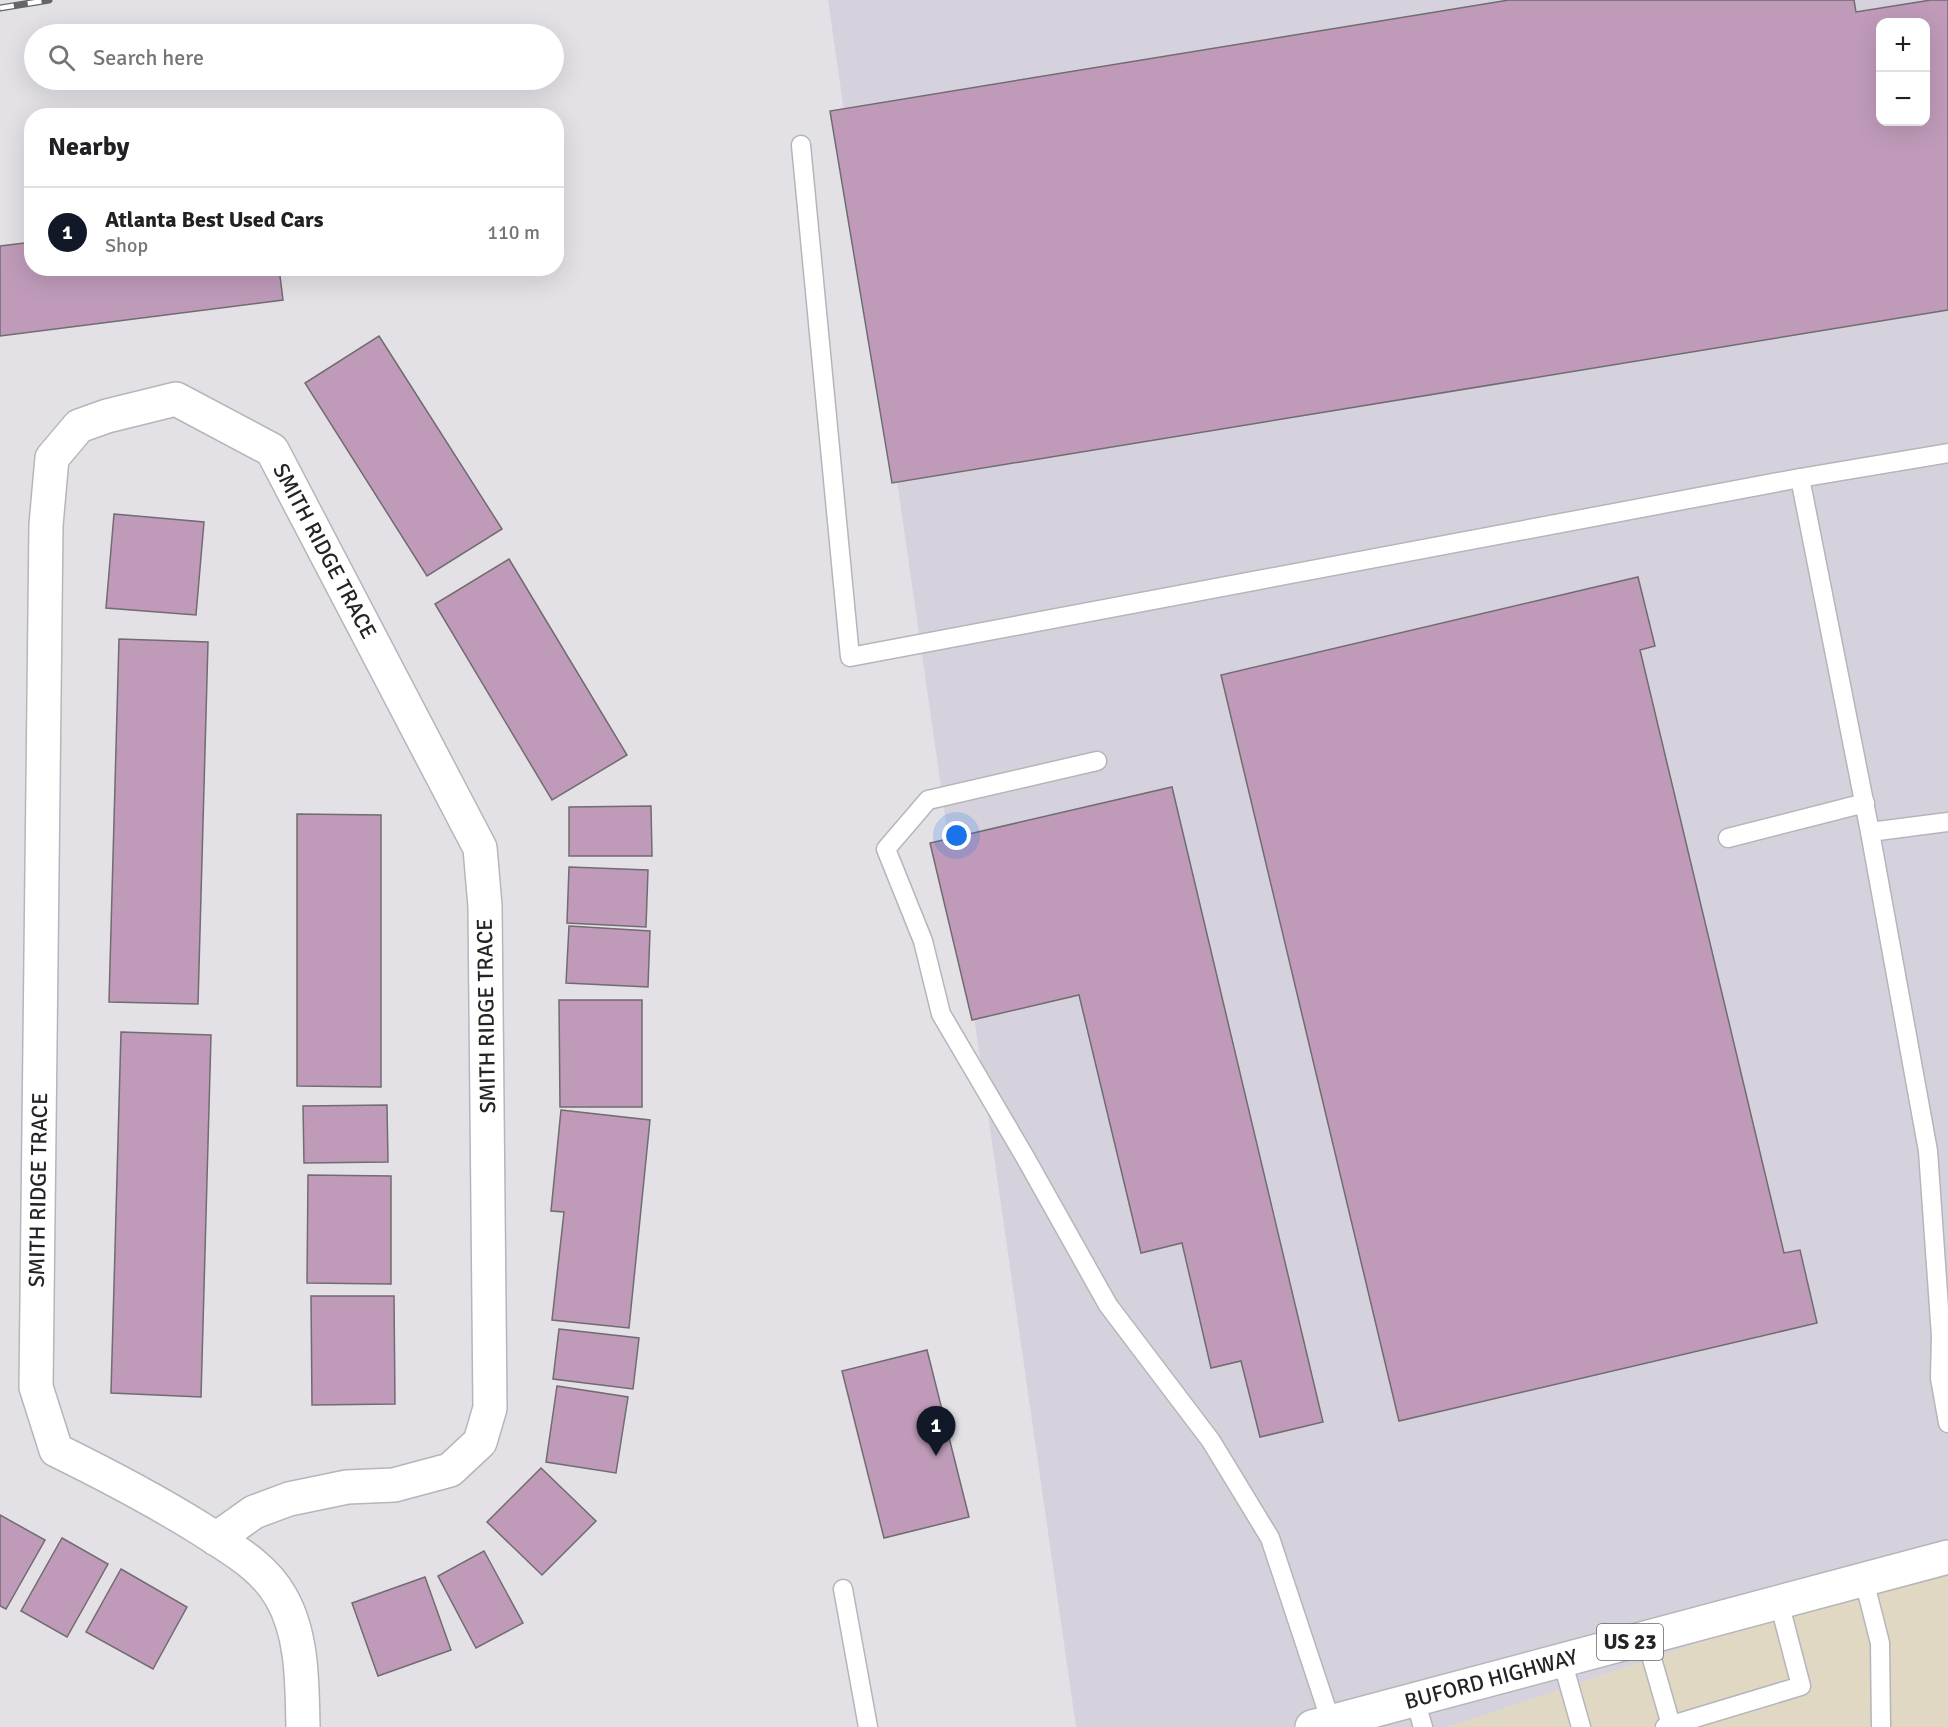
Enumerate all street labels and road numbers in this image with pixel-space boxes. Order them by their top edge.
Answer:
street label: SMITH RIDGE TRACE [267,459,383,643]
street label: SMITH RIDGE TRACE [471,918,501,1114]
street label: SMITH RIDGE TRACE [23,1092,53,1288]
road number: US 23 [1597,1624,1663,1660]
street label: BUFORD HIGHWAY [1402,1643,1580,1715]

